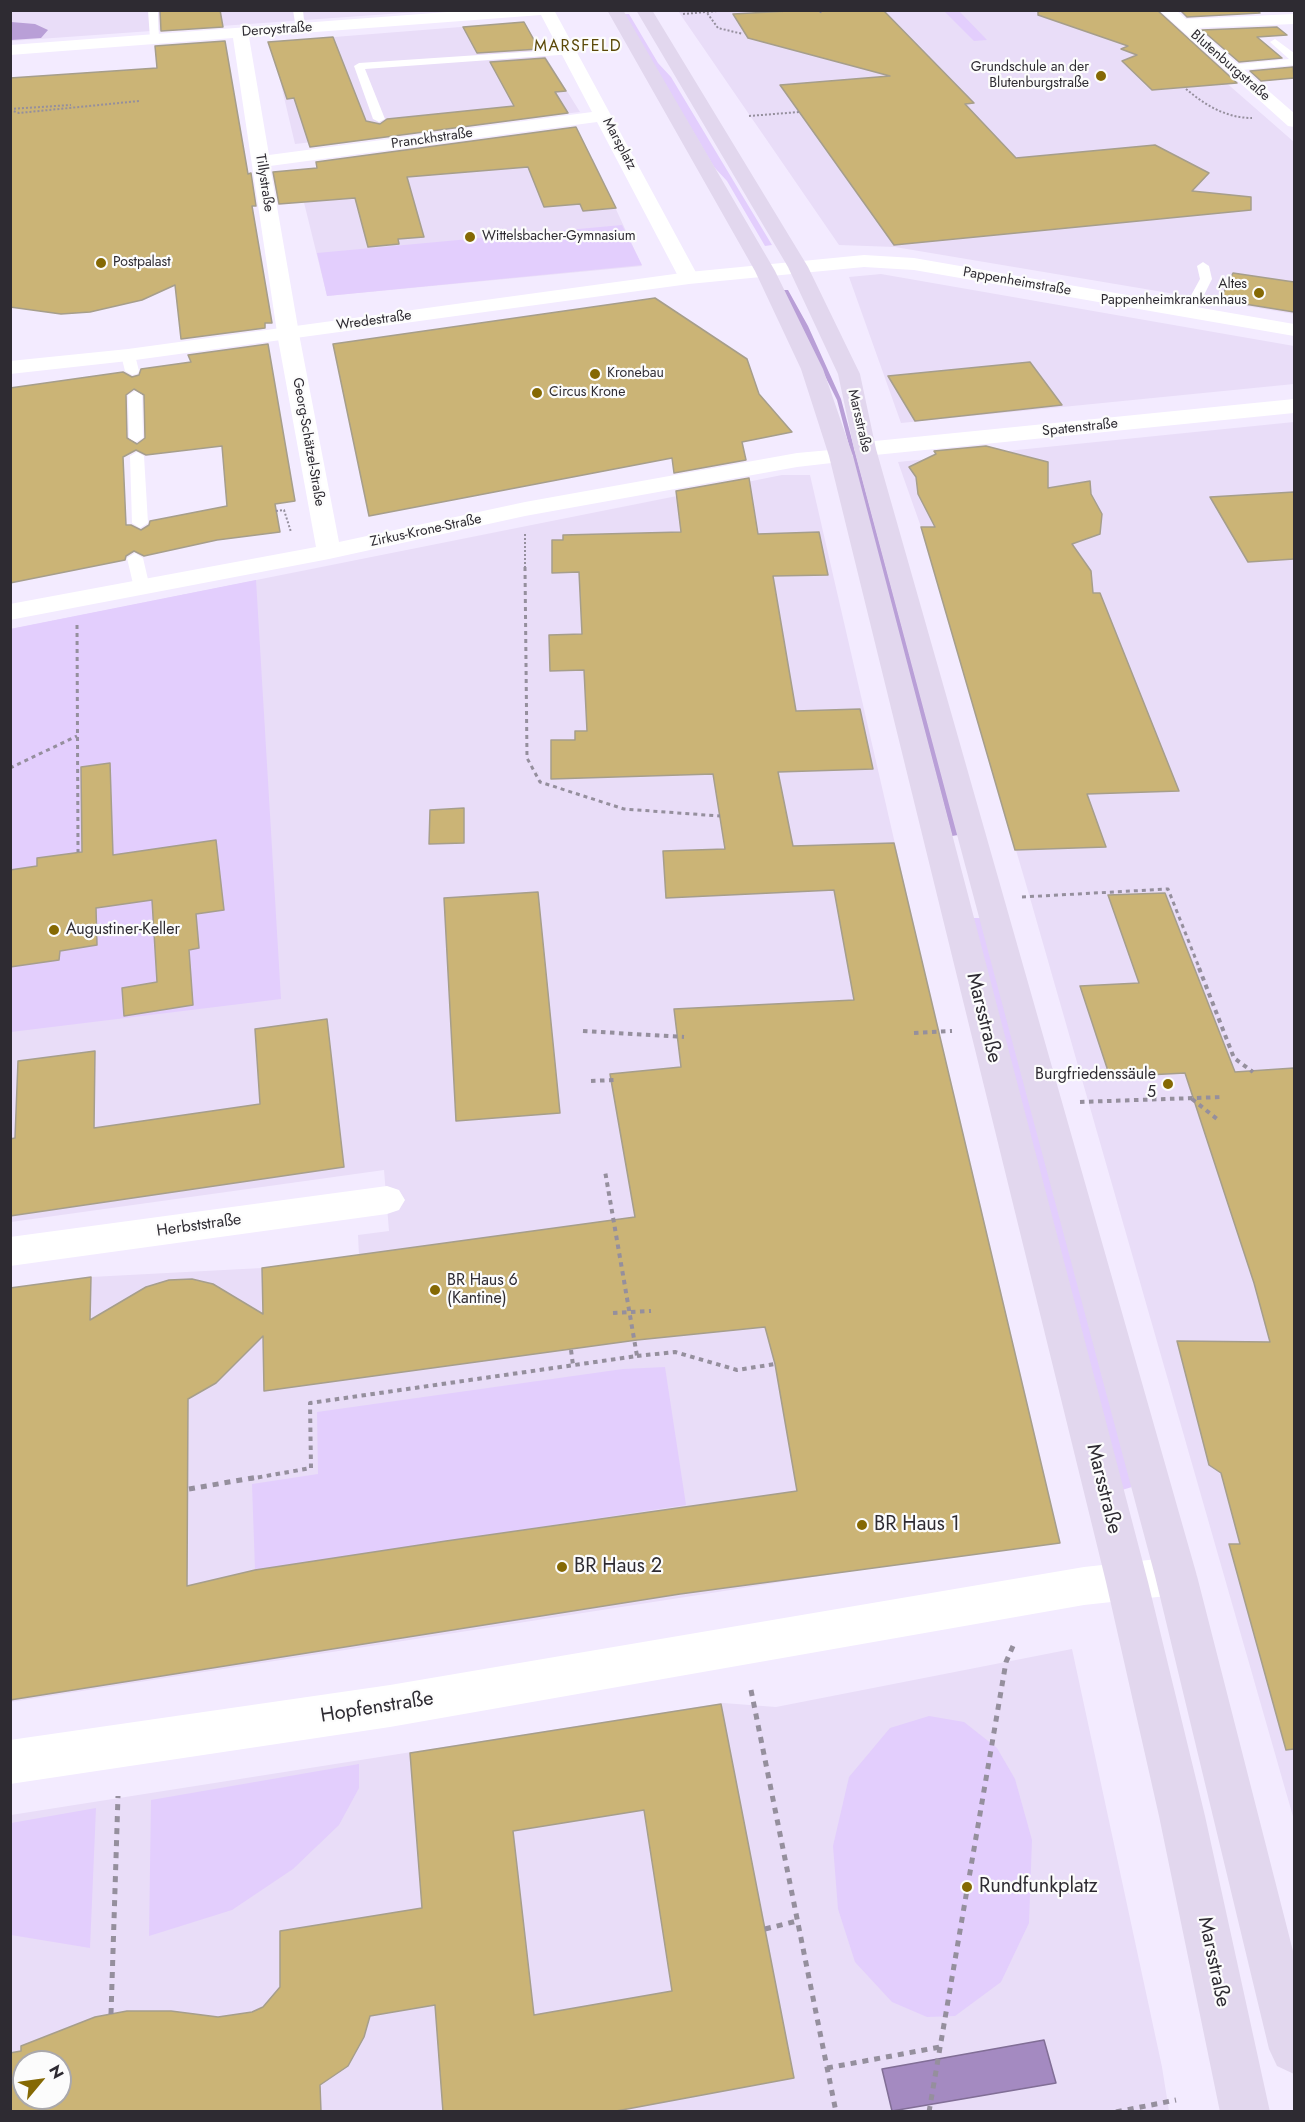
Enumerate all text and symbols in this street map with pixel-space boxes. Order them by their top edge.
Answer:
street label: Deroystraße [241,19,313,41]
street label: Blutenburgstraße [1187,27,1273,105]
district label: MARSFELD [534,37,622,57]
place label: Grundschule an der Blutenburgstraße [971,60,1089,92]
marker: Grundschule an der Blutenburgstraße [1094,69,1108,83]
street label: Marsplatz [598,115,640,173]
street label: Pranckhstraße [390,125,474,153]
street label: Tillystraße [251,153,277,213]
place label: Wittelsbacher-Gymnasium [482,229,636,245]
marker: Wittelsbacher-Gymnasium [463,230,477,244]
place label: Postpalast [113,255,171,271]
marker: Postpalast [94,256,108,270]
street label: Pappenheimstraße [962,264,1072,300]
place label: Altes Pappenheimkrankenhaus [1101,277,1247,310]
marker: Altes Pappenheimkrankenhaus [1252,286,1266,300]
street label: Wredestraße [335,307,413,335]
place label: Kronebau [607,366,664,382]
marker: Kronebau [588,367,602,381]
street label: Georg-Schätzel-Straße [288,376,328,508]
place label: Circus Krone [549,385,625,401]
marker: Circus Krone [530,386,544,400]
street label: Marsstraße [844,388,874,454]
street label: Spatenstraße [1041,416,1119,440]
street label: Zirkus-Krone-Straße [369,511,483,551]
place label: Augustiner-Keller [66,920,180,940]
marker: Augustiner-Keller [47,923,61,937]
street label: Marsstraße [960,971,1006,1065]
place label: Burgfriedenssäule 5 [1035,1065,1156,1103]
marker: Burgfriedenssäule 5 [1161,1077,1175,1091]
street label: Herbststraße [155,1211,243,1241]
place label: BR Haus 6 (Kantine) [447,1271,518,1309]
marker: BR Haus 6 (Kantine) [428,1283,442,1297]
street label: Marsstraße [1080,1442,1126,1536]
place label: BR Haus 1 [874,1513,960,1537]
marker: BR Haus 1 [855,1518,869,1532]
place label: BR Haus 2 [574,1555,662,1579]
marker: BR Haus 2 [555,1560,569,1574]
street label: Hopfenstraße [319,1687,435,1729]
place label: Rundfunkplatz [979,1875,1098,1899]
marker: Rundfunkplatz [960,1880,974,1894]
street label: Marsstraße [1192,1915,1234,2009]
north arrow [12,2050,72,2110]
text: N [43,2061,70,2083]

